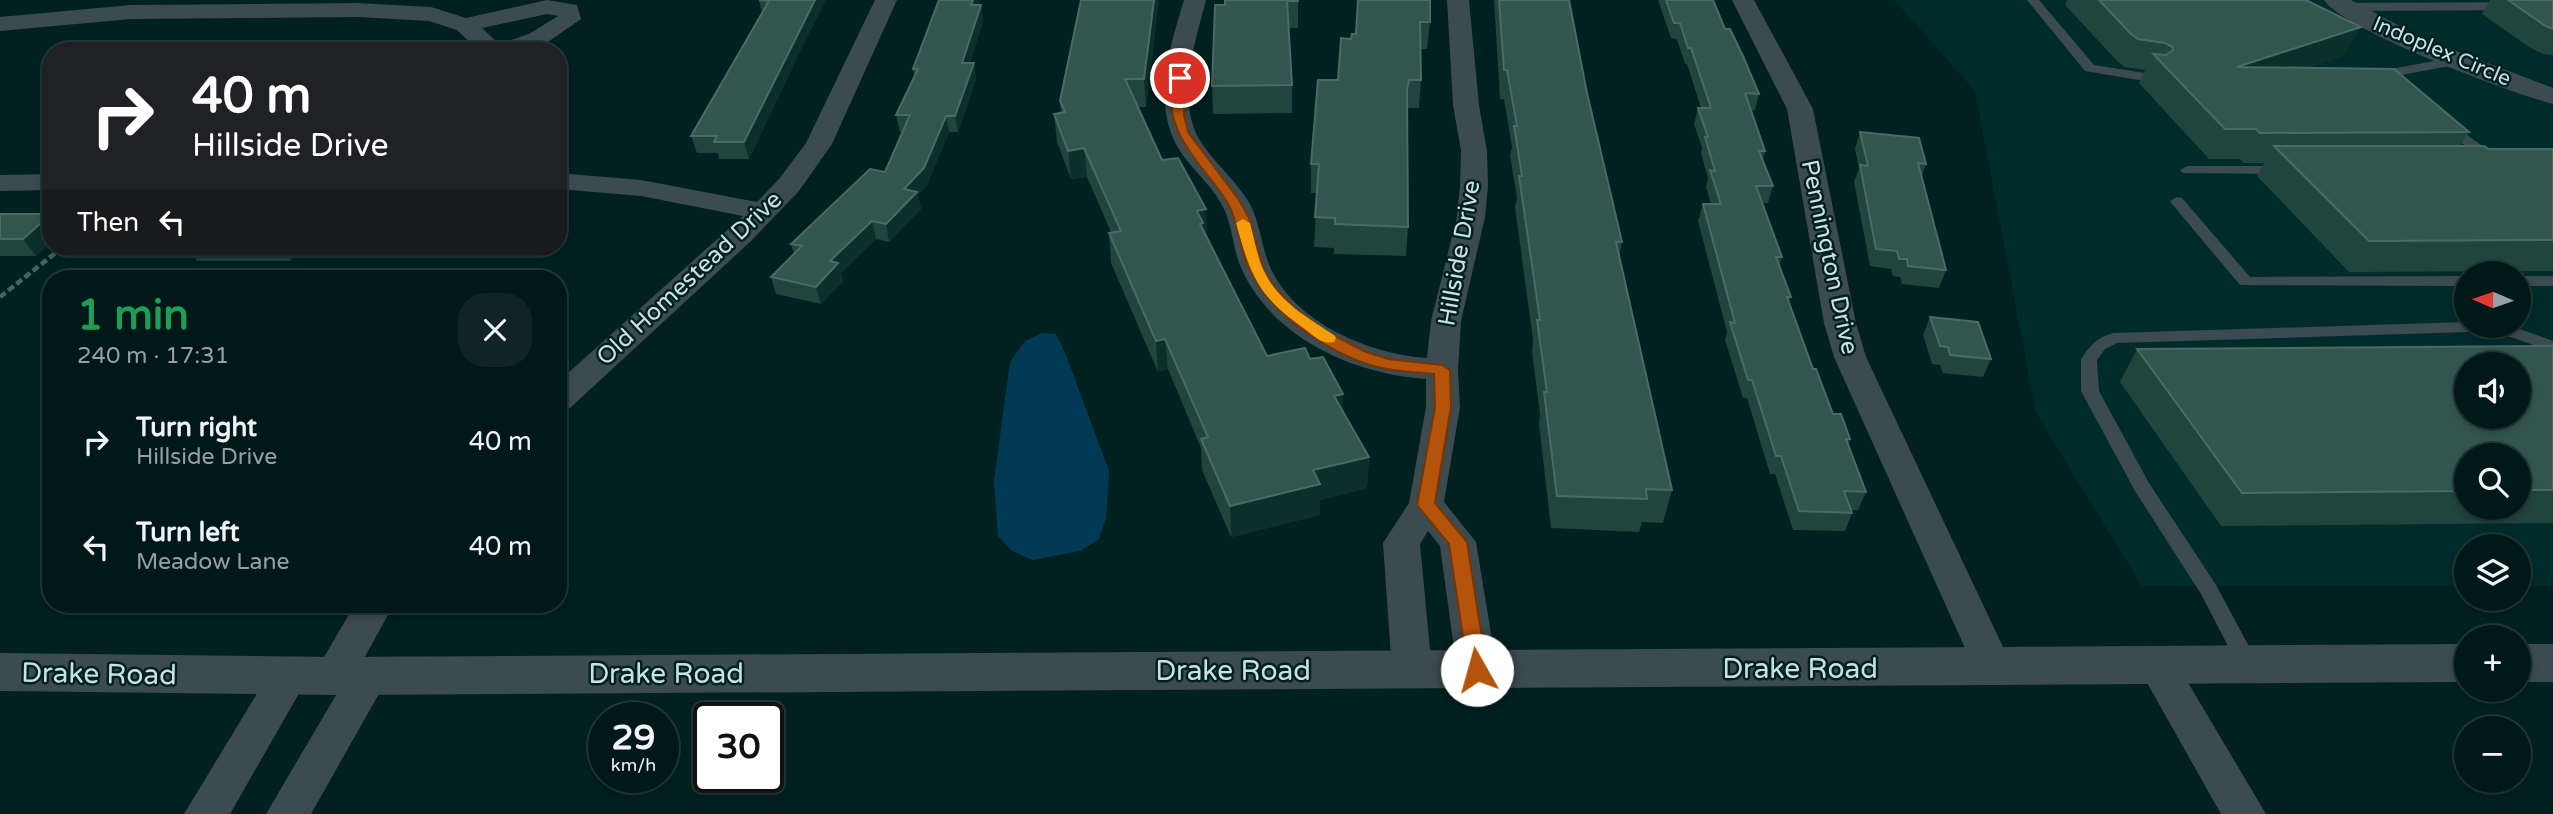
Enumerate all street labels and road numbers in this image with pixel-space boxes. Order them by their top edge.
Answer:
street label: Indoplex Circle [2369,11,2515,92]
street label: Pennington Drive [1795,157,1864,357]
street label: Hillside Drive [1432,178,1487,328]
street label: Old Homestead Drive [591,185,788,372]
street label: Drake Road [1722,652,1878,686]
street label: Drake Road [1155,654,1311,688]
street label: Drake Road [21,656,177,692]
street label: Drake Road [588,657,744,691]

